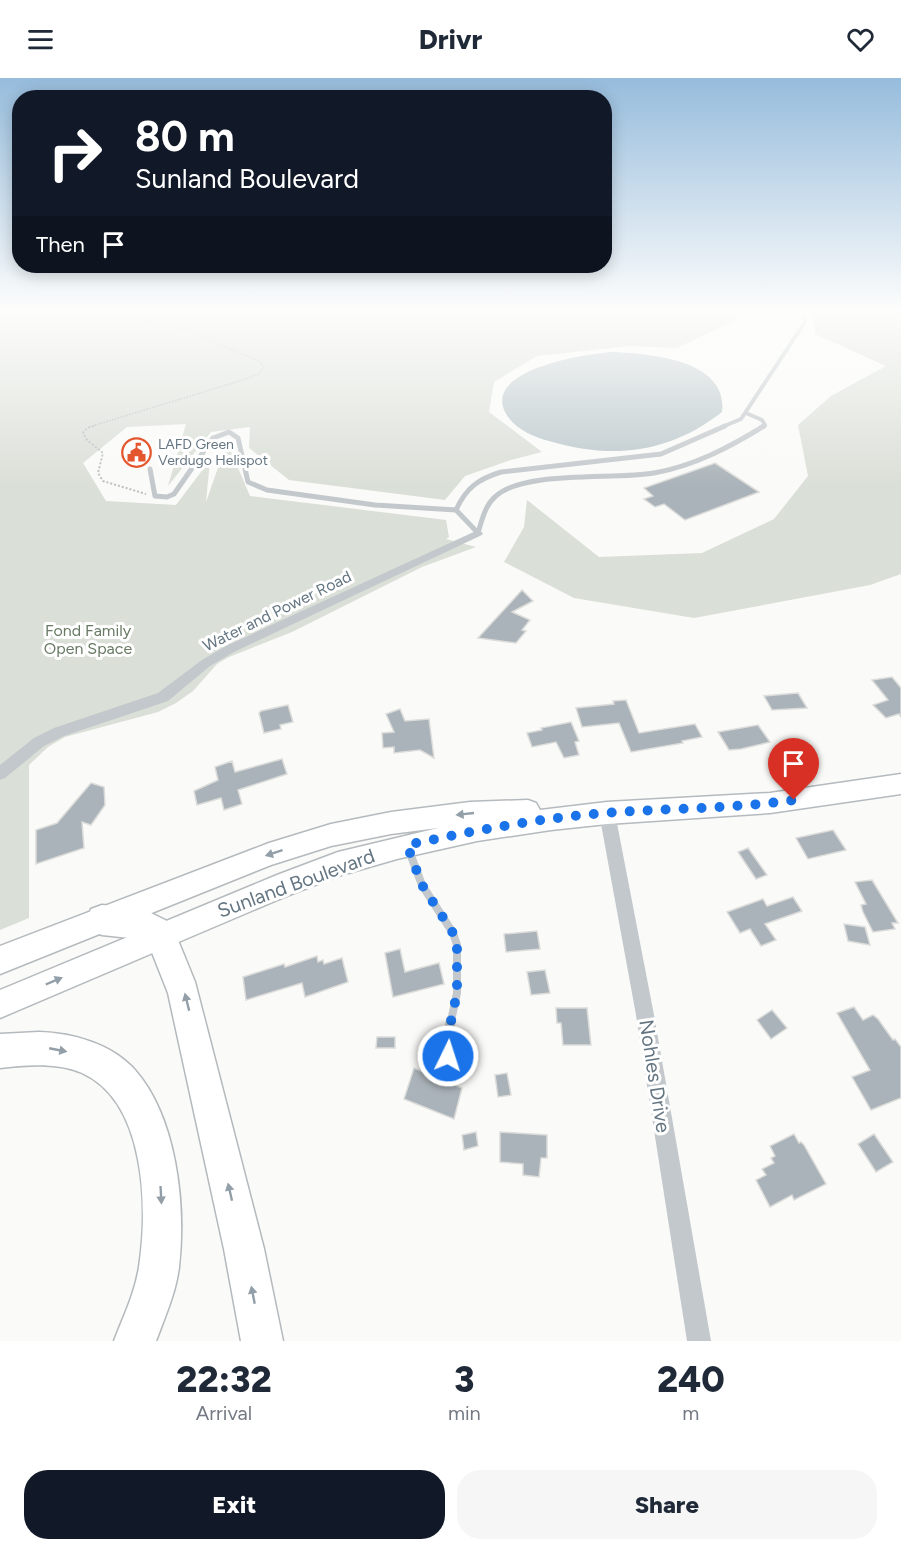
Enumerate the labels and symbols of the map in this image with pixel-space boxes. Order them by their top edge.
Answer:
public building icon: LAFD Green Verdugo Helispot [121,436,153,468]
place label: LAFD Green Verdugo Helispot [158,436,268,469]
street label: Water and Power Road [200,567,354,655]
park label: Fond Family Open Space [44,621,132,658]
pin [768,738,819,800]
one-way arrow [455,809,474,819]
street label: Sunland Boulevard [214,843,378,923]
one-way arrow [265,848,283,858]
one-way arrow [45,976,63,986]
one-way arrow [181,993,191,1011]
street label: Nohles Drive [634,1018,676,1134]
position arrow [416,1024,480,1088]
one-way arrow [49,1046,68,1055]
one-way arrow [225,1182,235,1201]
one-way arrow [156,1186,165,1205]
one-way arrow [248,1285,257,1304]

